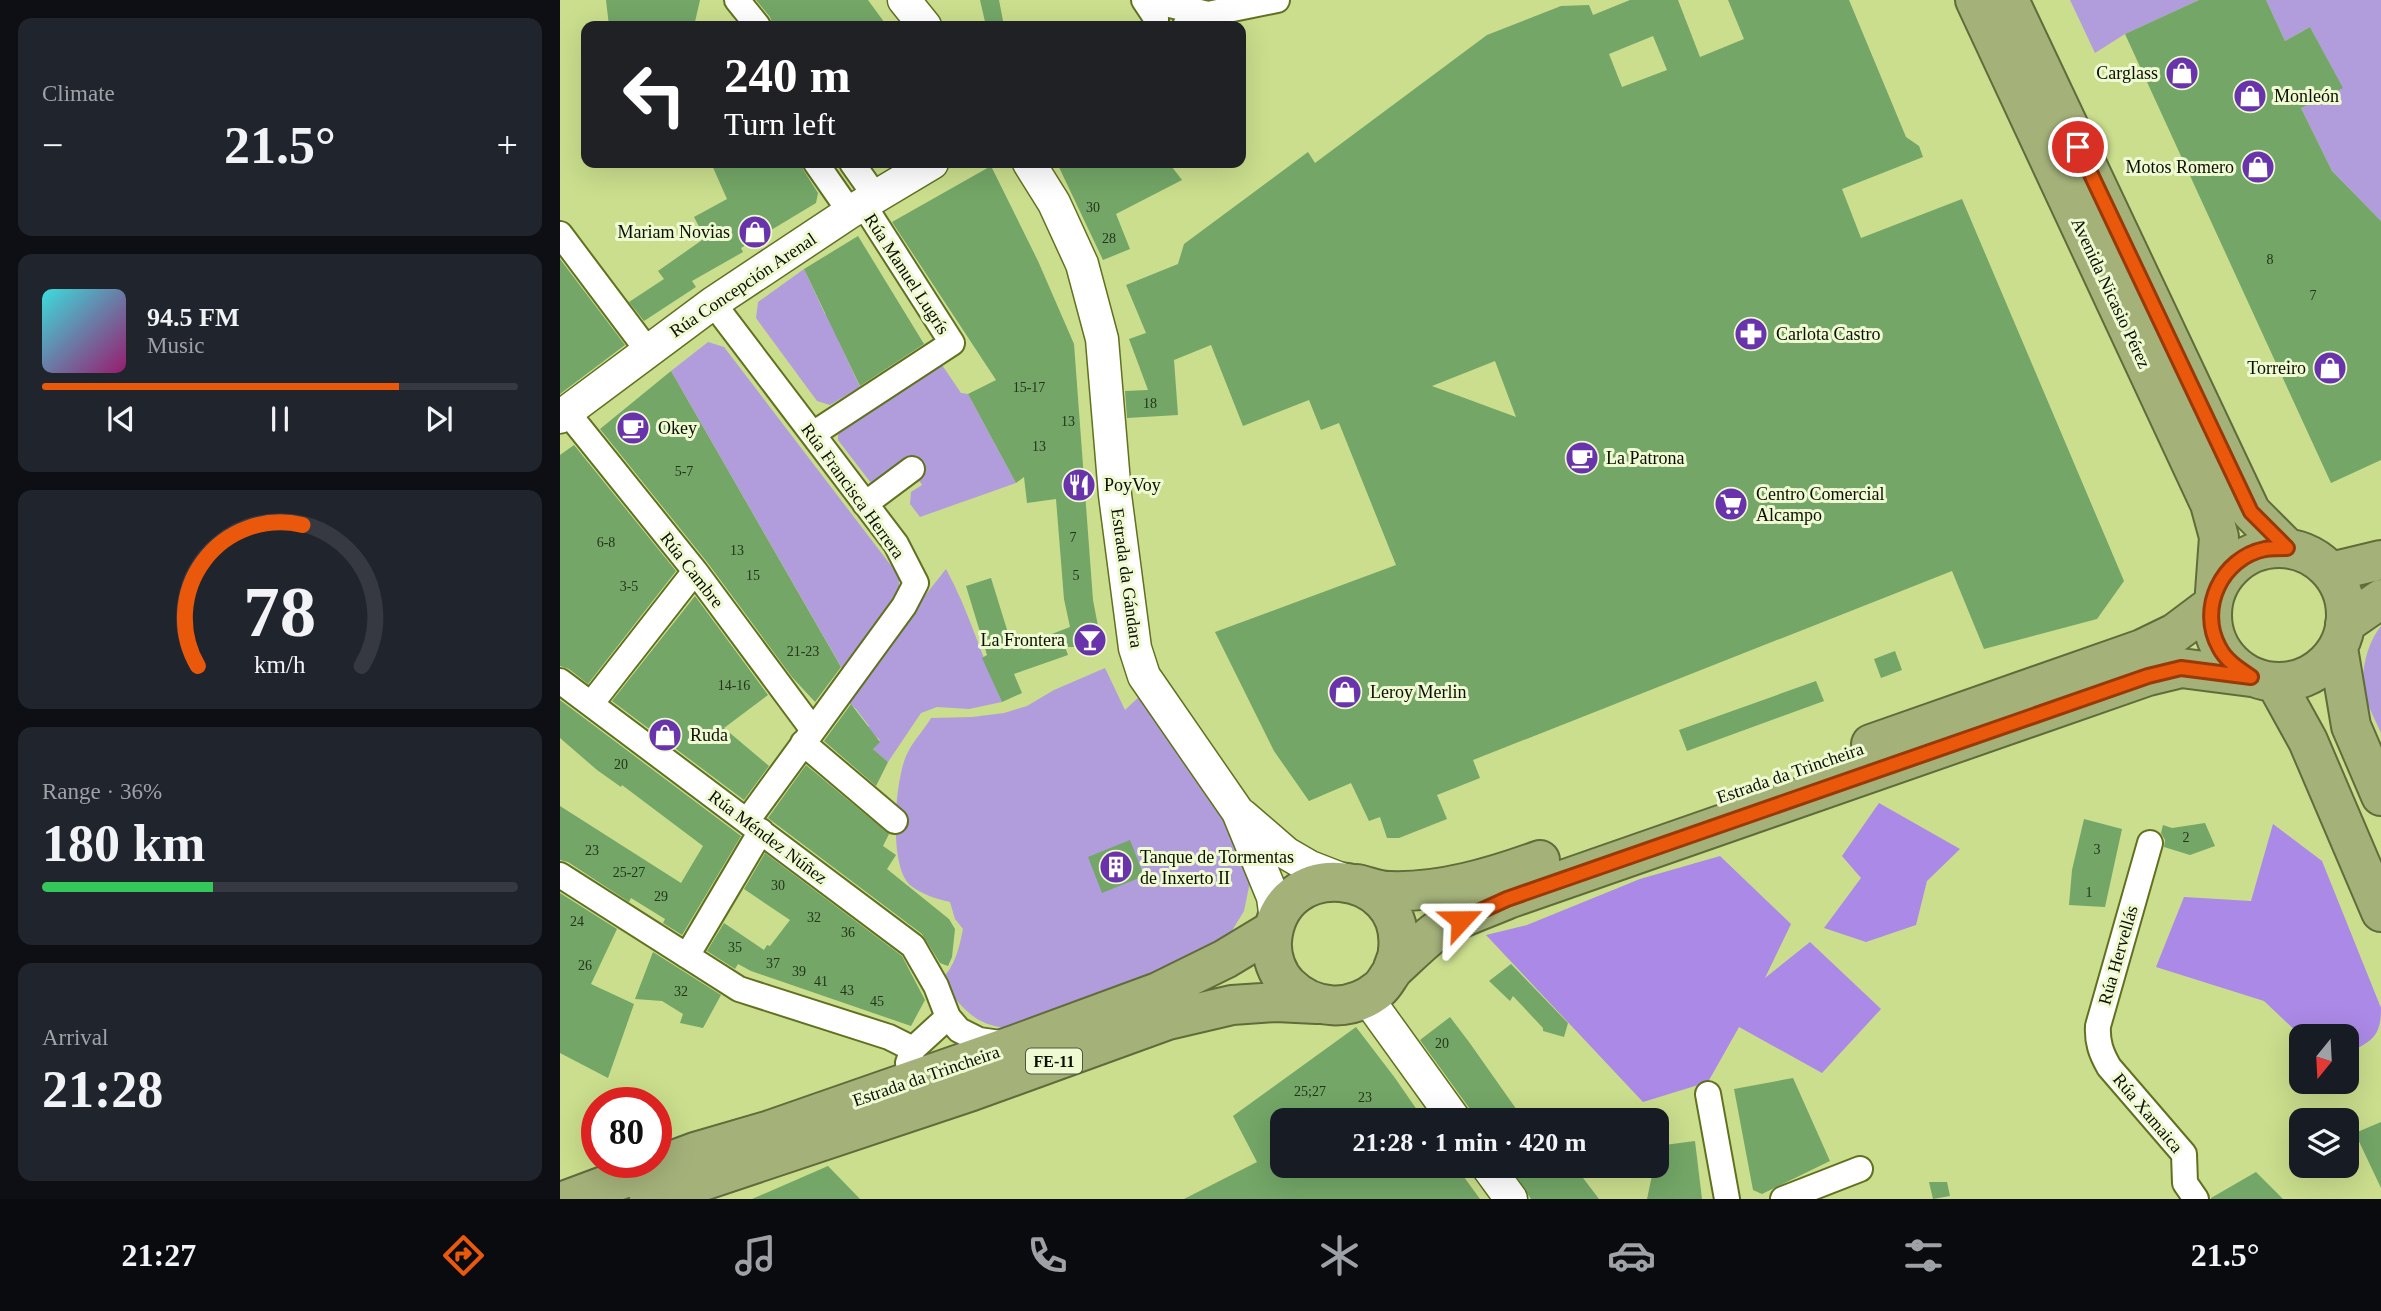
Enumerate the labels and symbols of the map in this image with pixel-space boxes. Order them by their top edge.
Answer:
shop icon: Carglass [2163,54,2201,92]
place label: Carglass [2096,63,2158,83]
shop icon: Monleón [2231,77,2269,115]
place label: Monleón [2274,86,2339,106]
pin [2048,117,2108,177]
shop icon: Motos Romero [2239,148,2277,186]
place label: Motos Romero [2125,157,2234,177]
house number: 30 [1086,200,1100,215]
street label: Rúa Manuel Lugrís [860,210,954,338]
shop icon: Mariam Novias [736,213,774,251]
street label: Avenida Nicasio Pérez [2067,215,2155,371]
place label: Mariam Novias [618,222,730,242]
street label: Rúa Concepción Arenal [666,229,820,341]
house number: 28 [1102,231,1116,246]
house number: 8 [2267,252,2274,267]
house number: 7 [2310,288,2317,303]
pharmacy icon: Carlota Castro [1732,315,1770,353]
place label: Carlota Castro [1776,324,1880,344]
shop icon: Torreiro [2311,349,2349,387]
place label: Torreiro [2247,358,2306,378]
house number: 15-17 [1013,380,1045,395]
house number: 18 [1143,396,1157,411]
cafe icon: Okey [614,409,652,447]
house number: 13 [1061,414,1075,429]
place label: Okey [658,418,697,438]
street label: Rúa Francisca Herrera [797,420,909,562]
house number: 13 [1032,439,1046,454]
cafe icon: La Patrona [1563,439,1601,477]
place label: La Patrona [1606,448,1684,468]
house number: 5-7 [675,464,693,479]
restaurant icon: PoyVoy [1060,466,1098,504]
place label: PoyVoy [1104,475,1161,495]
place label: Centro Comercial Alcampo [1756,484,1884,525]
supermarket icon: Centro Comercial Alcampo [1712,485,1750,523]
street label: Estrada da Gándara [1107,507,1147,649]
street label: Rúa Cambre [656,528,728,612]
house number: 7 [1070,530,1077,545]
house number: 6-8 [597,535,615,550]
house number: 13 [730,543,744,558]
house number: 15 [746,568,760,583]
house number: 5 [1073,568,1080,583]
house number: 3-5 [620,579,638,594]
bar icon: La Frontera [1071,621,1109,659]
place label: La Frontera [981,630,1065,650]
house number: 21-23 [787,644,819,659]
shop icon: Leroy Merlin [1326,673,1364,711]
house number: 14-16 [718,678,750,693]
place label: Leroy Merlin [1370,682,1466,702]
shop icon: Ruda [646,716,684,754]
place label: Ruda [690,725,728,745]
street label: Estrada da Trincheira [1714,738,1866,808]
house number: 20 [614,757,628,772]
street label: Rúa Méndez Núñez [705,786,831,888]
house number: 2 [2183,830,2190,845]
house number: 3 [2094,842,2101,857]
house number: 23 [585,843,599,858]
place label: Tanque de Tormentas de Inxerto II [1140,847,1294,888]
building icon: Tanque de Tormentas de Inxerto II [1097,848,1135,886]
house number: 25-27 [613,865,645,880]
house number: 30 [771,878,785,893]
position arrow [1424,883,1498,957]
house number: 1 [2086,885,2093,900]
house number: 29 [654,889,668,904]
street label: Rúa Hervellás [2094,903,2142,1007]
house number: 32 [807,910,821,925]
house number: 24 [570,914,584,929]
house number: 36 [841,925,855,940]
house number: 35 [728,940,742,955]
house number: 37 [766,956,780,971]
house number: 26 [578,958,592,973]
house number: 39 [792,964,806,979]
house number: 41 [814,974,828,989]
house number: 43 [840,983,854,998]
house number: 32 [674,984,688,999]
house number: 45 [870,994,884,1009]
north arrow [2289,1024,2359,1094]
house number: 20 [1435,1036,1449,1051]
street label: Estrada da Trincheira [850,1041,1002,1111]
road number: FE-11 [1026,1049,1082,1074]
street label: Rúa Xamaica [2109,1069,2187,1157]
house number: 25;27 [1294,1084,1326,1099]
speed limit sign: 80 [581,1087,672,1178]
house number: 23 [1358,1090,1372,1105]

